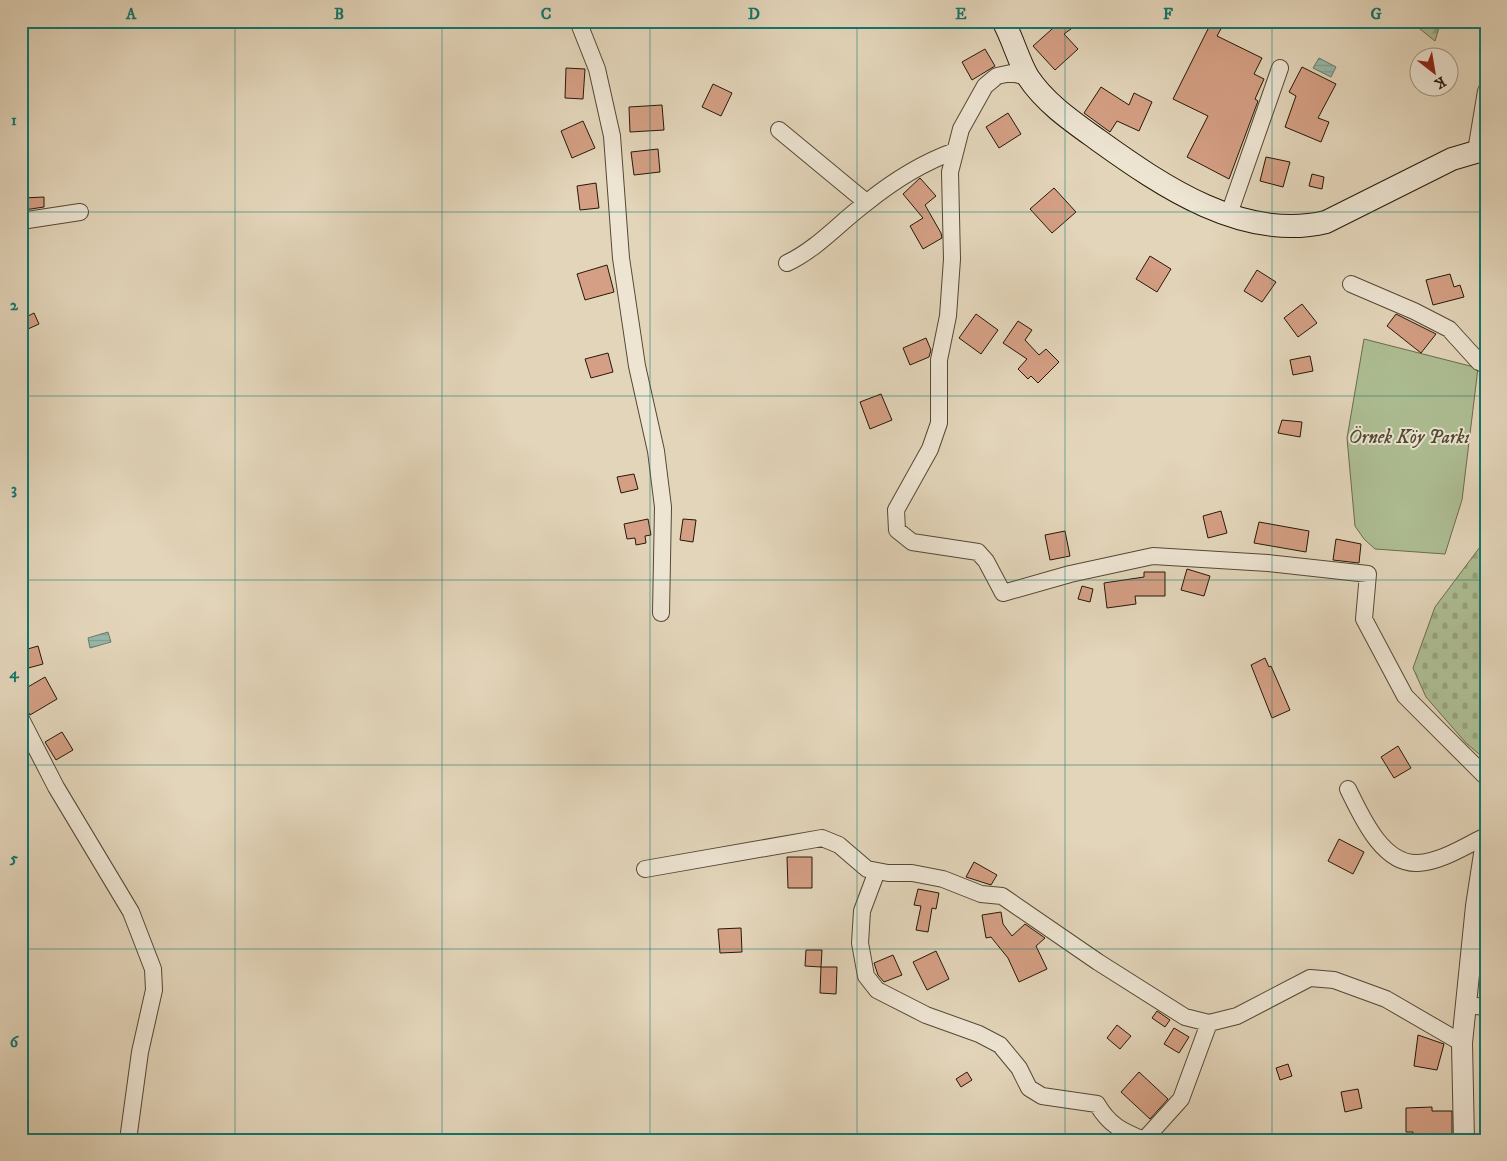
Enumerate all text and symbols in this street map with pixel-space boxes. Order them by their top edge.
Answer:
text: A [125,4,137,24]
text: B [334,4,344,24]
text: C [541,4,551,24]
text: D [748,4,760,24]
text: E [955,4,967,24]
text: F [1163,4,1173,24]
text: G [1370,4,1382,24]
north arrow [1410,48,1460,98]
text: K [1430,72,1449,93]
text: 1 [11,110,17,130]
text: 2 [10,295,19,315]
park label: Örnek Köy Parkı [1348,426,1470,449]
text: 3 [11,479,17,499]
text: 4 [8,663,19,683]
text: 5 [9,848,18,868]
text: 6 [10,1032,20,1052]

